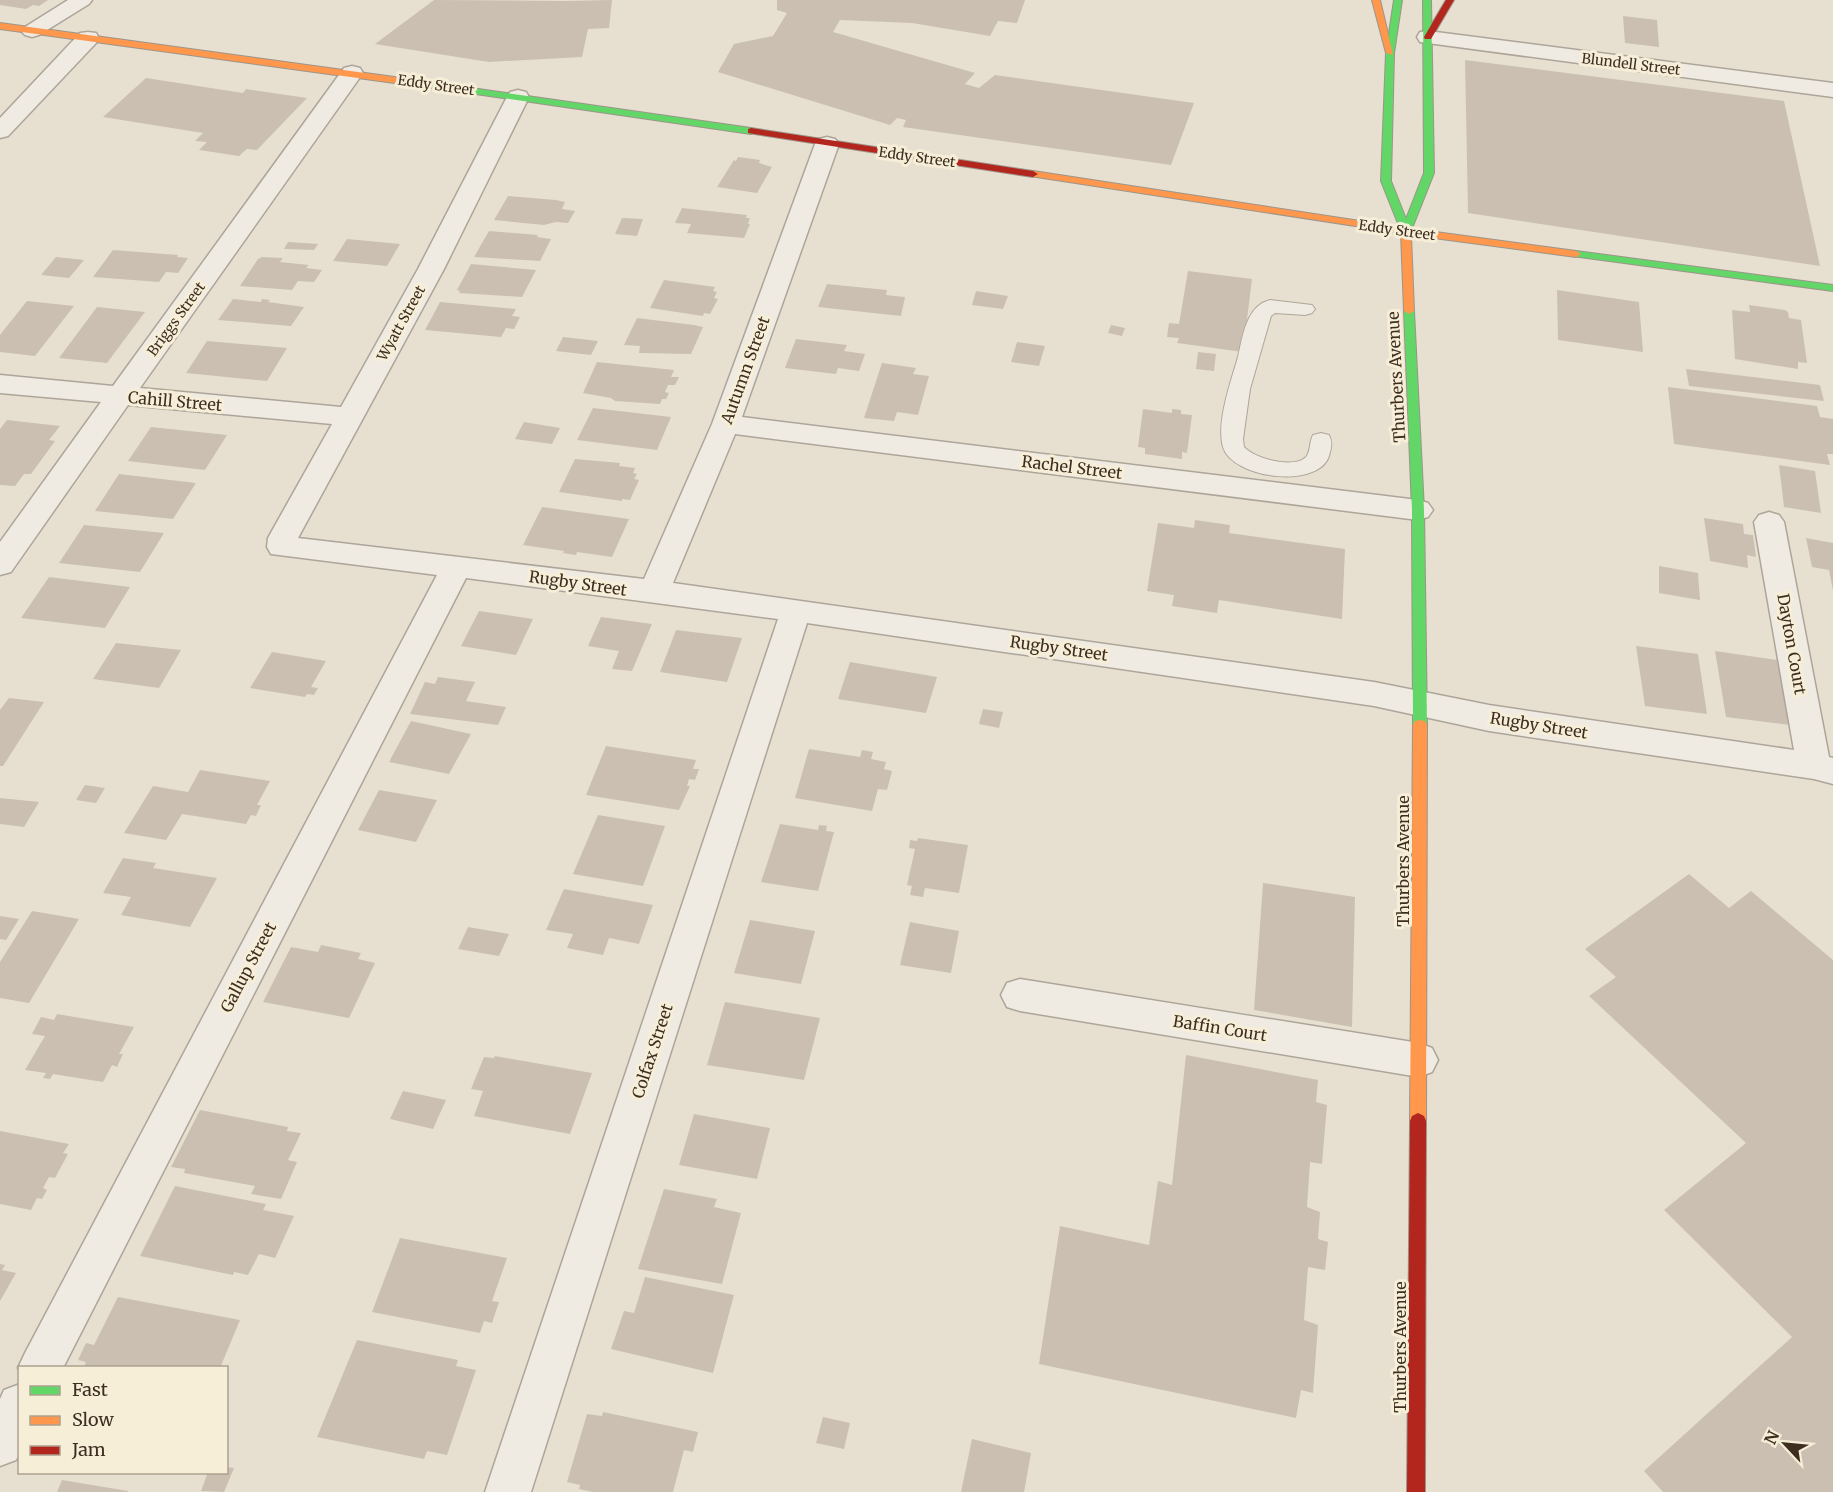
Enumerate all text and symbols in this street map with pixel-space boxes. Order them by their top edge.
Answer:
street label: Blundell Street [1581,49,1682,79]
street label: Eddy Street [396,71,476,99]
street label: Eddy Street [877,143,957,171]
street label: Eddy Street [1357,216,1437,244]
street label: Briggs Street [143,278,209,360]
street label: Wyatt Street [372,282,429,365]
street label: Thurbers Avenue [1383,311,1409,443]
street label: Autumn Street [716,313,774,427]
street label: Cahill Street [127,387,224,415]
street label: Rachel Street [1021,451,1124,483]
street label: Rugby Street [528,566,629,600]
street label: Dayton Court [1773,592,1811,697]
street label: Rugby Street [1009,631,1110,665]
street label: Rugby Street [1489,707,1590,743]
street label: Thurbers Avenue [1393,795,1413,927]
street label: Gallup Street [216,918,280,1016]
street label: Colfax Street [627,1000,677,1101]
street label: Baffin Court [1172,1011,1269,1045]
street label: Thurbers Avenue [1390,1281,1410,1413]
legend [18,1366,228,1474]
text: Fast [72,1378,108,1401]
text: Slow [72,1408,115,1431]
north arrow [1755,1414,1815,1474]
text: N [1760,1427,1783,1447]
text: Jam [71,1438,106,1461]

